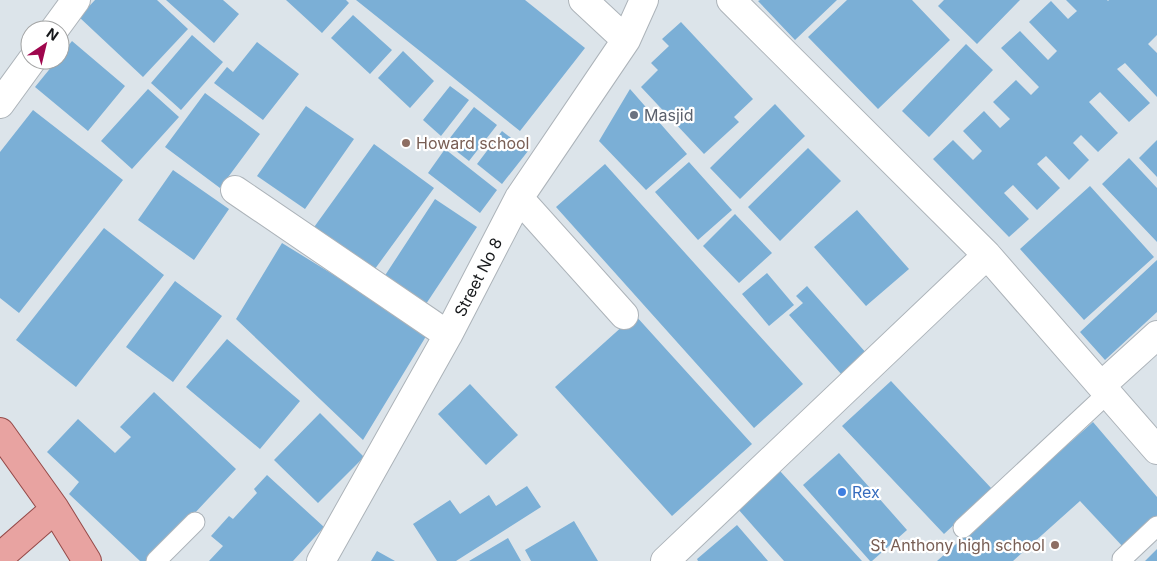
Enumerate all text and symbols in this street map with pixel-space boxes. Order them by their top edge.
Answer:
north arrow [20,20,70,70]
text: N [43,24,62,44]
place label: Masjid [644,105,693,125]
marker: Masjid [628,109,640,121]
place label: Howard school [416,133,529,153]
marker: Howard school [400,137,412,149]
street label: Street No 8 [450,234,506,320]
place label: Rex [852,482,880,502]
marker: Rex [836,486,848,498]
place label: St Anthony high school [870,535,1045,555]
marker: St Anthony high school [1049,539,1061,551]

